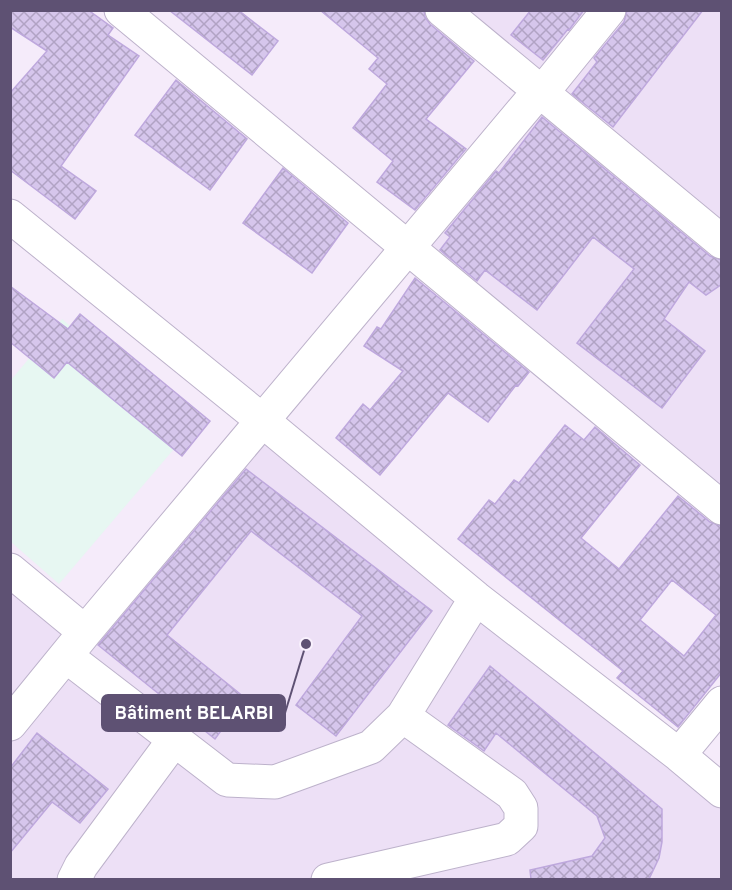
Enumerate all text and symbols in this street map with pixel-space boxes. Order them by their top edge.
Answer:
callout: Bâtiment BELARBI [102,695,285,731]
text: Bâtiment BELARBI [115,703,273,726]

